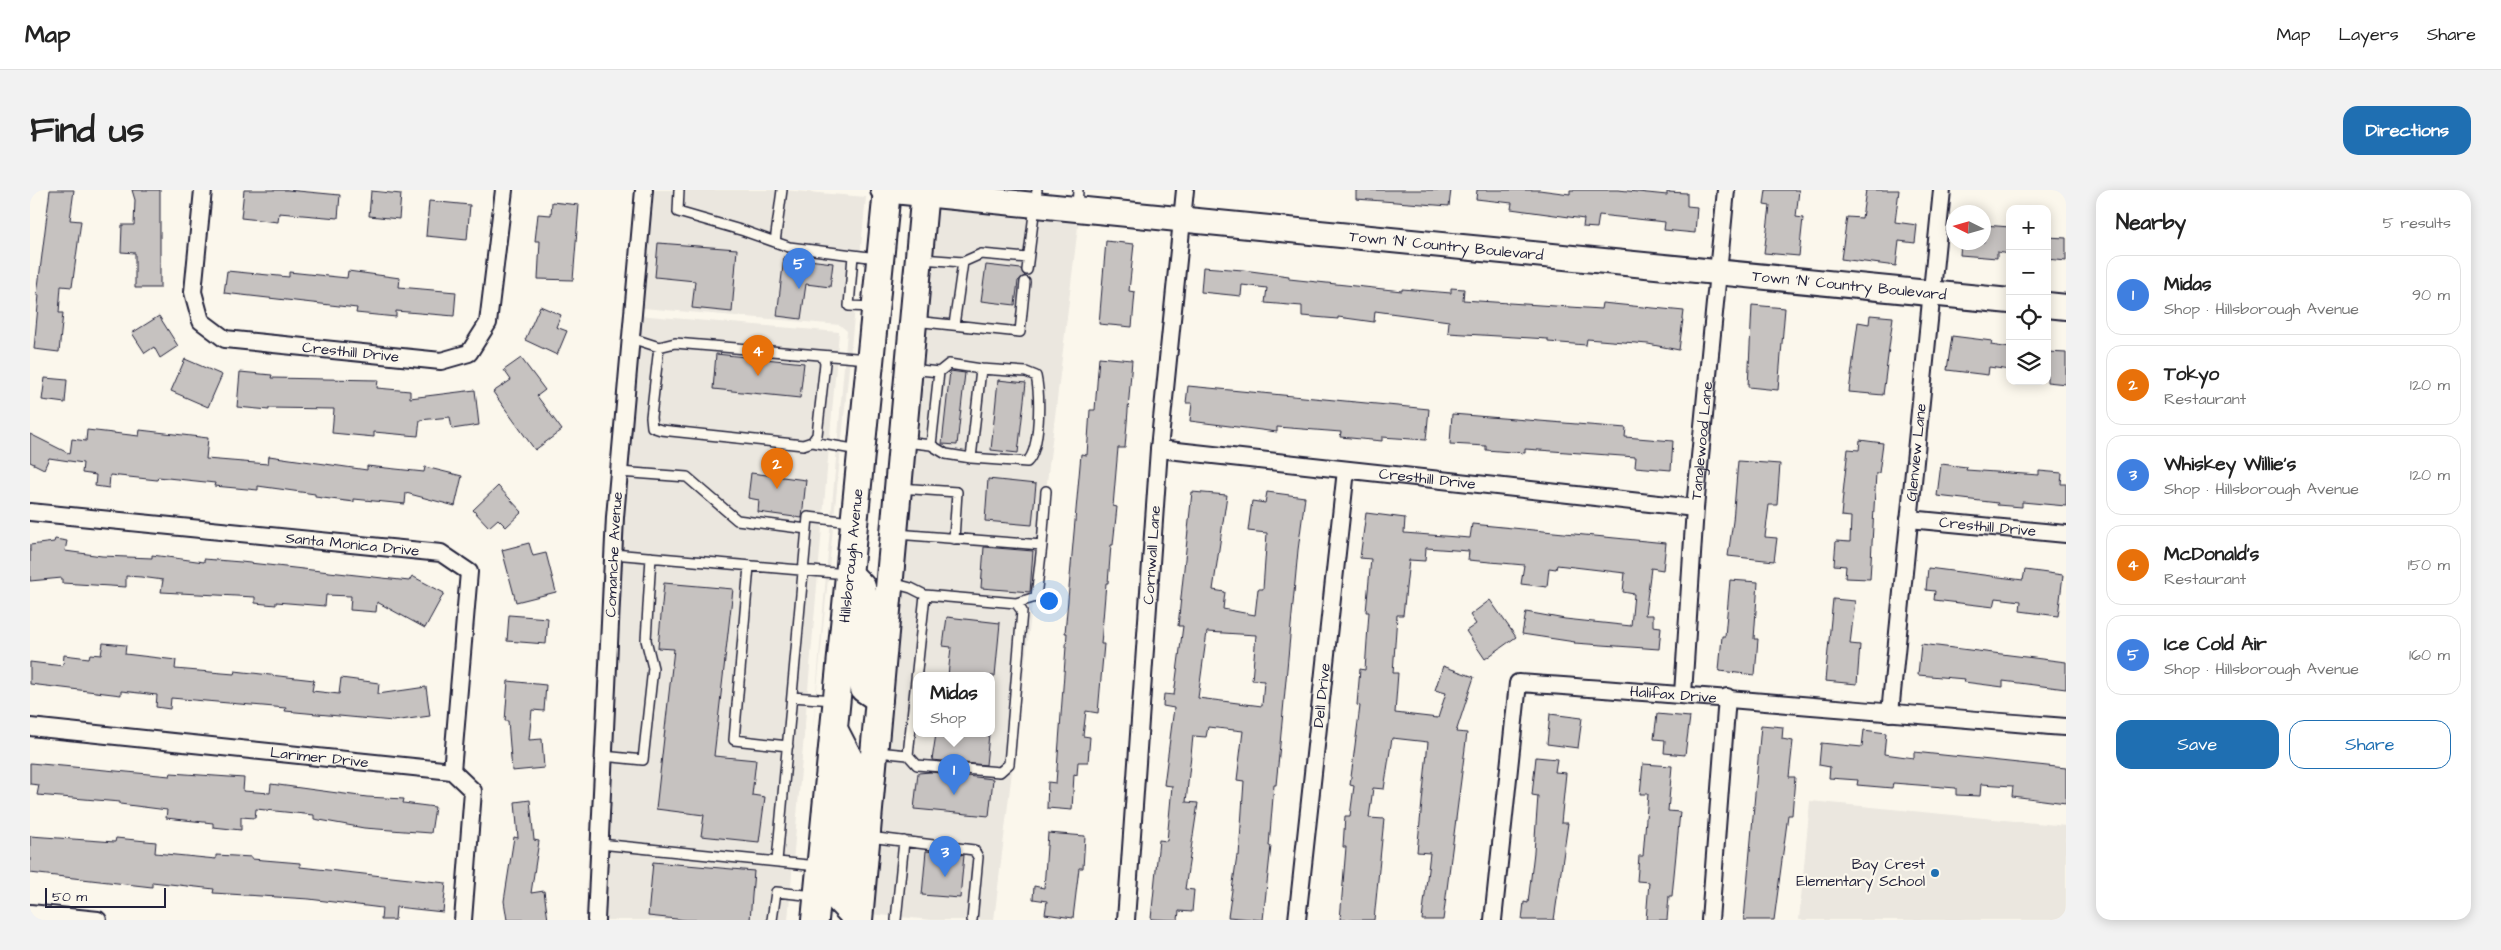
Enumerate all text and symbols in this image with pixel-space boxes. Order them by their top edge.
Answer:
text: Map [25,18,70,52]
text: Map [2276,22,2310,47]
text: Layers [2338,22,2399,47]
text: Share [2427,22,2476,47]
text: Find us [30,106,144,155]
button: Directions [2343,106,2471,155]
north arrow [1946,205,1991,250]
map controls [2006,205,2051,385]
button: + [2006,205,2051,250]
text: Nearby [2116,208,2186,237]
text: 5 results [2383,212,2451,234]
street label: Town 'N' Country Boulevard [1348,225,1545,266]
pin: 5 [783,248,815,289]
button: − [2006,250,2051,295]
street label: Town 'N' Country Boulevard [1751,265,1948,305]
text: Midas [2164,271,2212,298]
text: 1 [2132,284,2134,306]
text: 90 m [2412,284,2450,306]
button: locate [2006,295,2051,340]
text: Shop · Hillsborough Avenue [2164,298,2359,320]
pin: 4 [742,335,774,376]
street label: Cresthill Drive [301,336,400,367]
button: layers [2006,340,2051,385]
text: Tokyo [2164,361,2219,388]
text: 2 [2128,374,2138,396]
text: 120 m [2410,374,2450,396]
street label: Tanglewood Lane [1685,380,1718,501]
text: Restaurant [2164,388,2246,410]
street label: Glenview Lane [1901,402,1931,502]
pin: 2 [761,448,793,489]
text: Whiskey Willie's [2164,451,2296,478]
street label: Cresthill Drive [1378,463,1477,494]
text: 3 [2129,464,2137,486]
text: 120 m [2410,464,2450,486]
text: Shop · Hillsborough Avenue [2164,478,2359,500]
street label: Hillsborough Avenue [834,488,868,624]
street label: Comanche Avenue [600,491,628,618]
street label: Cornwall Lane [1138,505,1166,605]
street label: Cresthill Drive [1938,511,2037,542]
street label: Santa Monica Drive [284,527,420,561]
text: McDonald's [2164,541,2259,568]
text: 4 [2128,554,2138,576]
text: 150 m [2408,554,2450,576]
text: Restaurant [2164,568,2246,590]
your location [1036,588,1062,614]
text: Ice Cold Air [2164,631,2267,658]
text: 5 [2127,644,2139,666]
text: 160 m [2409,644,2450,666]
text: Shop · Hillsborough Avenue [2164,658,2359,680]
street label: Dell Drive [1308,662,1335,729]
popup [913,672,995,737]
text: Midas [930,680,978,707]
street label: Halifax Drive [1629,681,1718,708]
text: Shop [930,707,966,729]
button: Save [2116,720,2279,769]
button: Share [2289,720,2451,769]
street label: Larimer Drive [269,742,370,773]
pin: 1 [938,754,970,795]
pin: 3 [929,836,961,877]
place label: Bay Crest Elementary School [1796,854,1925,893]
marker: Bay Crest Elementary School [1929,867,1941,879]
scale bar [45,885,166,908]
text: 50 m [52,887,87,907]

